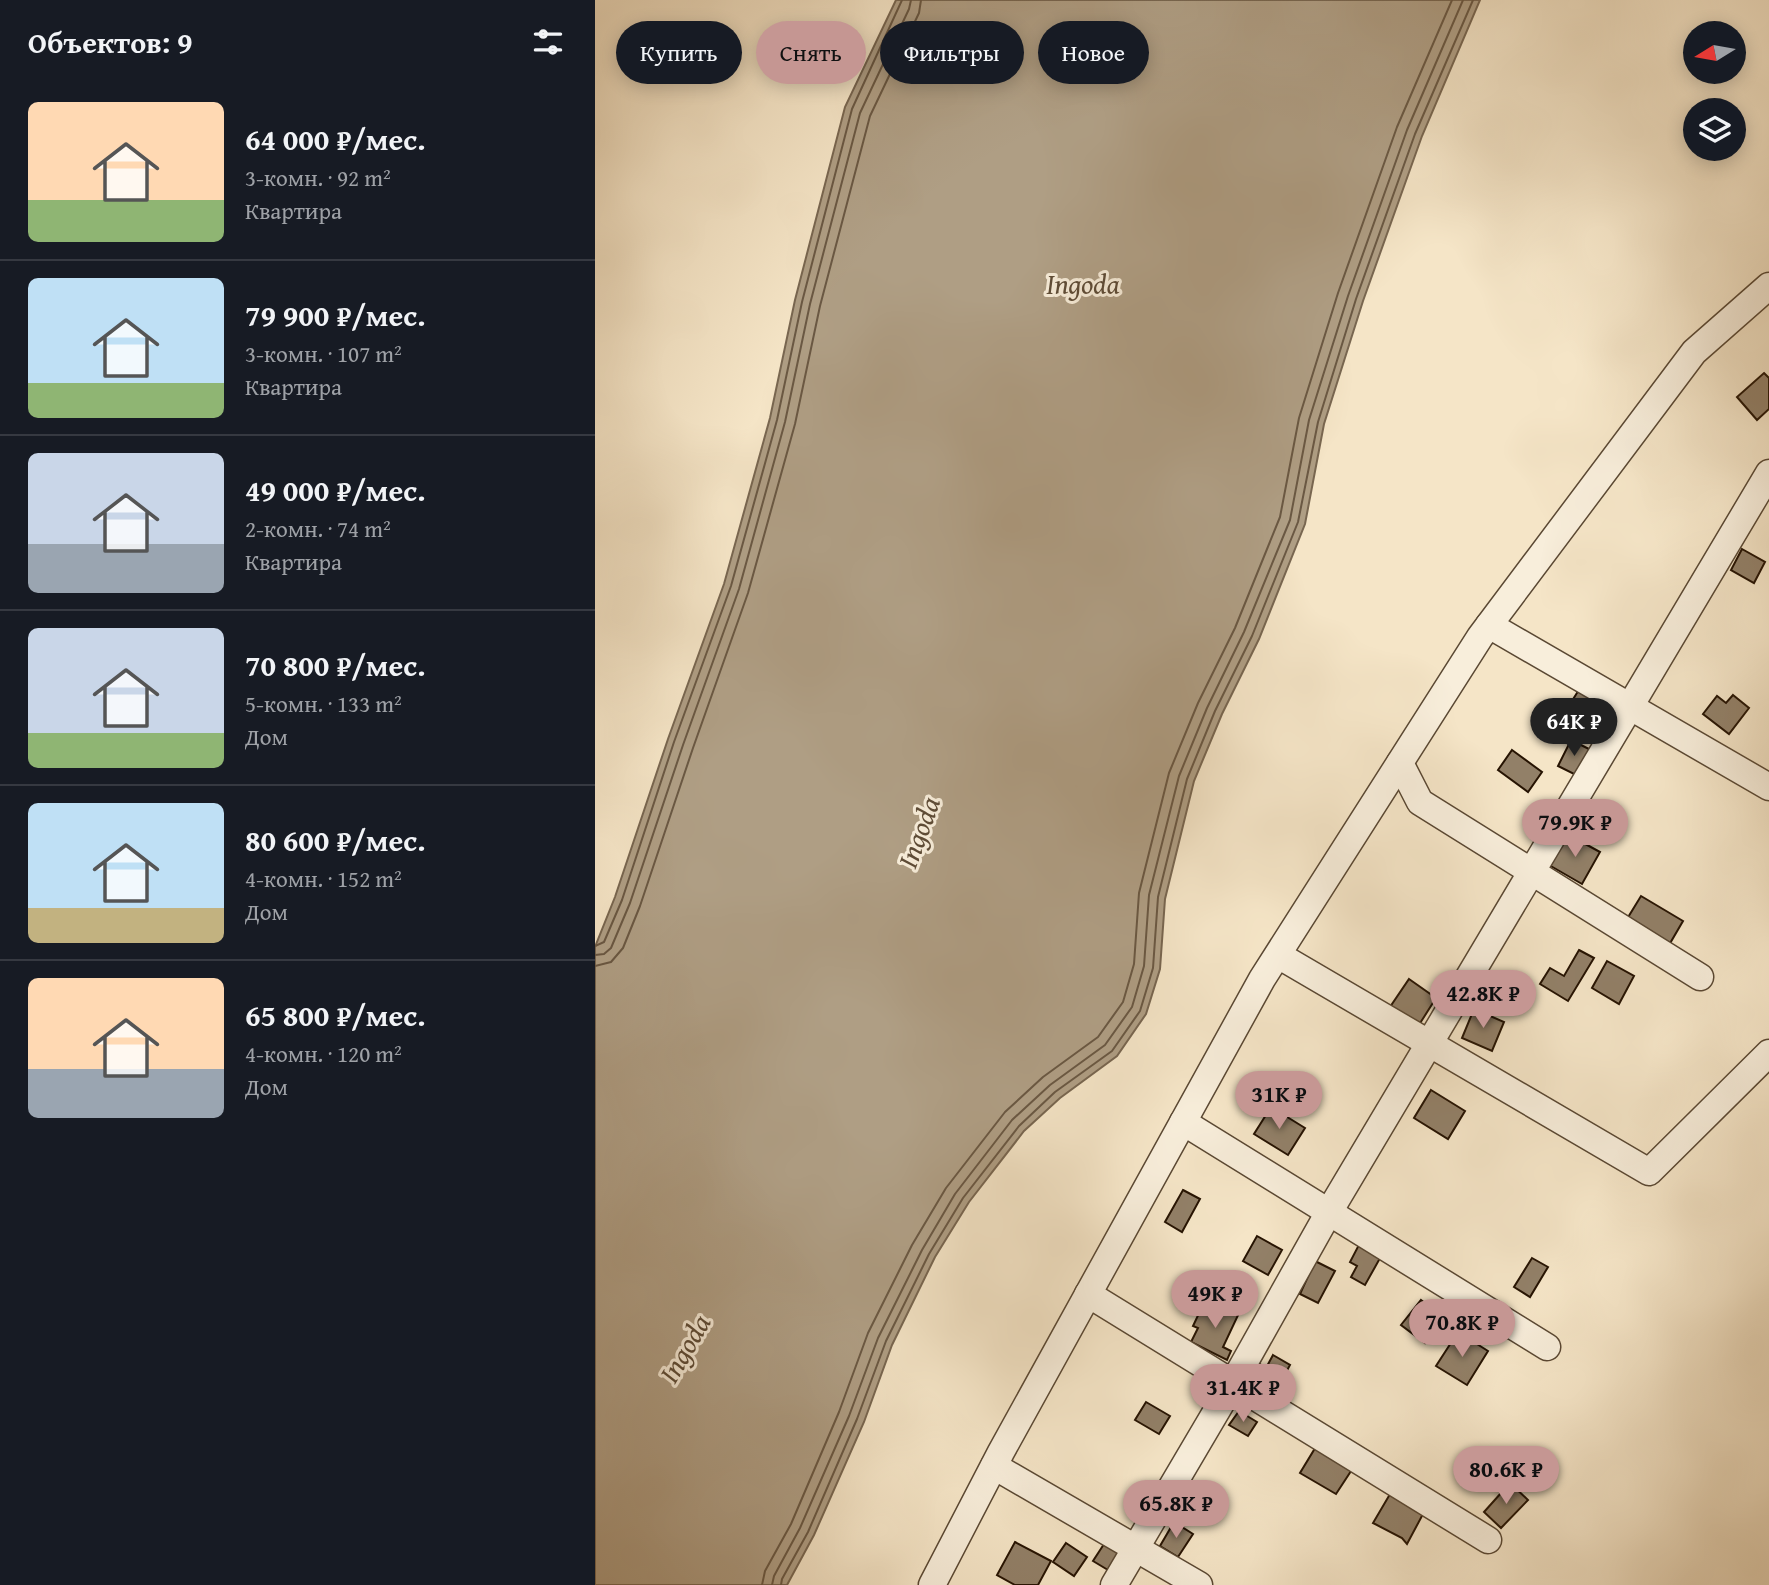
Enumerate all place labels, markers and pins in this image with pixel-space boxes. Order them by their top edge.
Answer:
pin: 64K ₽ [1525,698,1623,758]
pin: 79.9K ₽ [1510,800,1640,859]
pin: 42.8K ₽ [1418,970,1548,1030]
pin: 31K ₽ [1230,1072,1328,1131]
pin: 49K ₽ [1166,1270,1264,1330]
pin: 70.8K ₽ [1397,1300,1527,1359]
pin: 31.4K ₽ [1178,1364,1308,1424]
pin: 80.6K ₽ [1441,1446,1571,1506]
pin: 65.8K ₽ [1111,1480,1241,1540]

